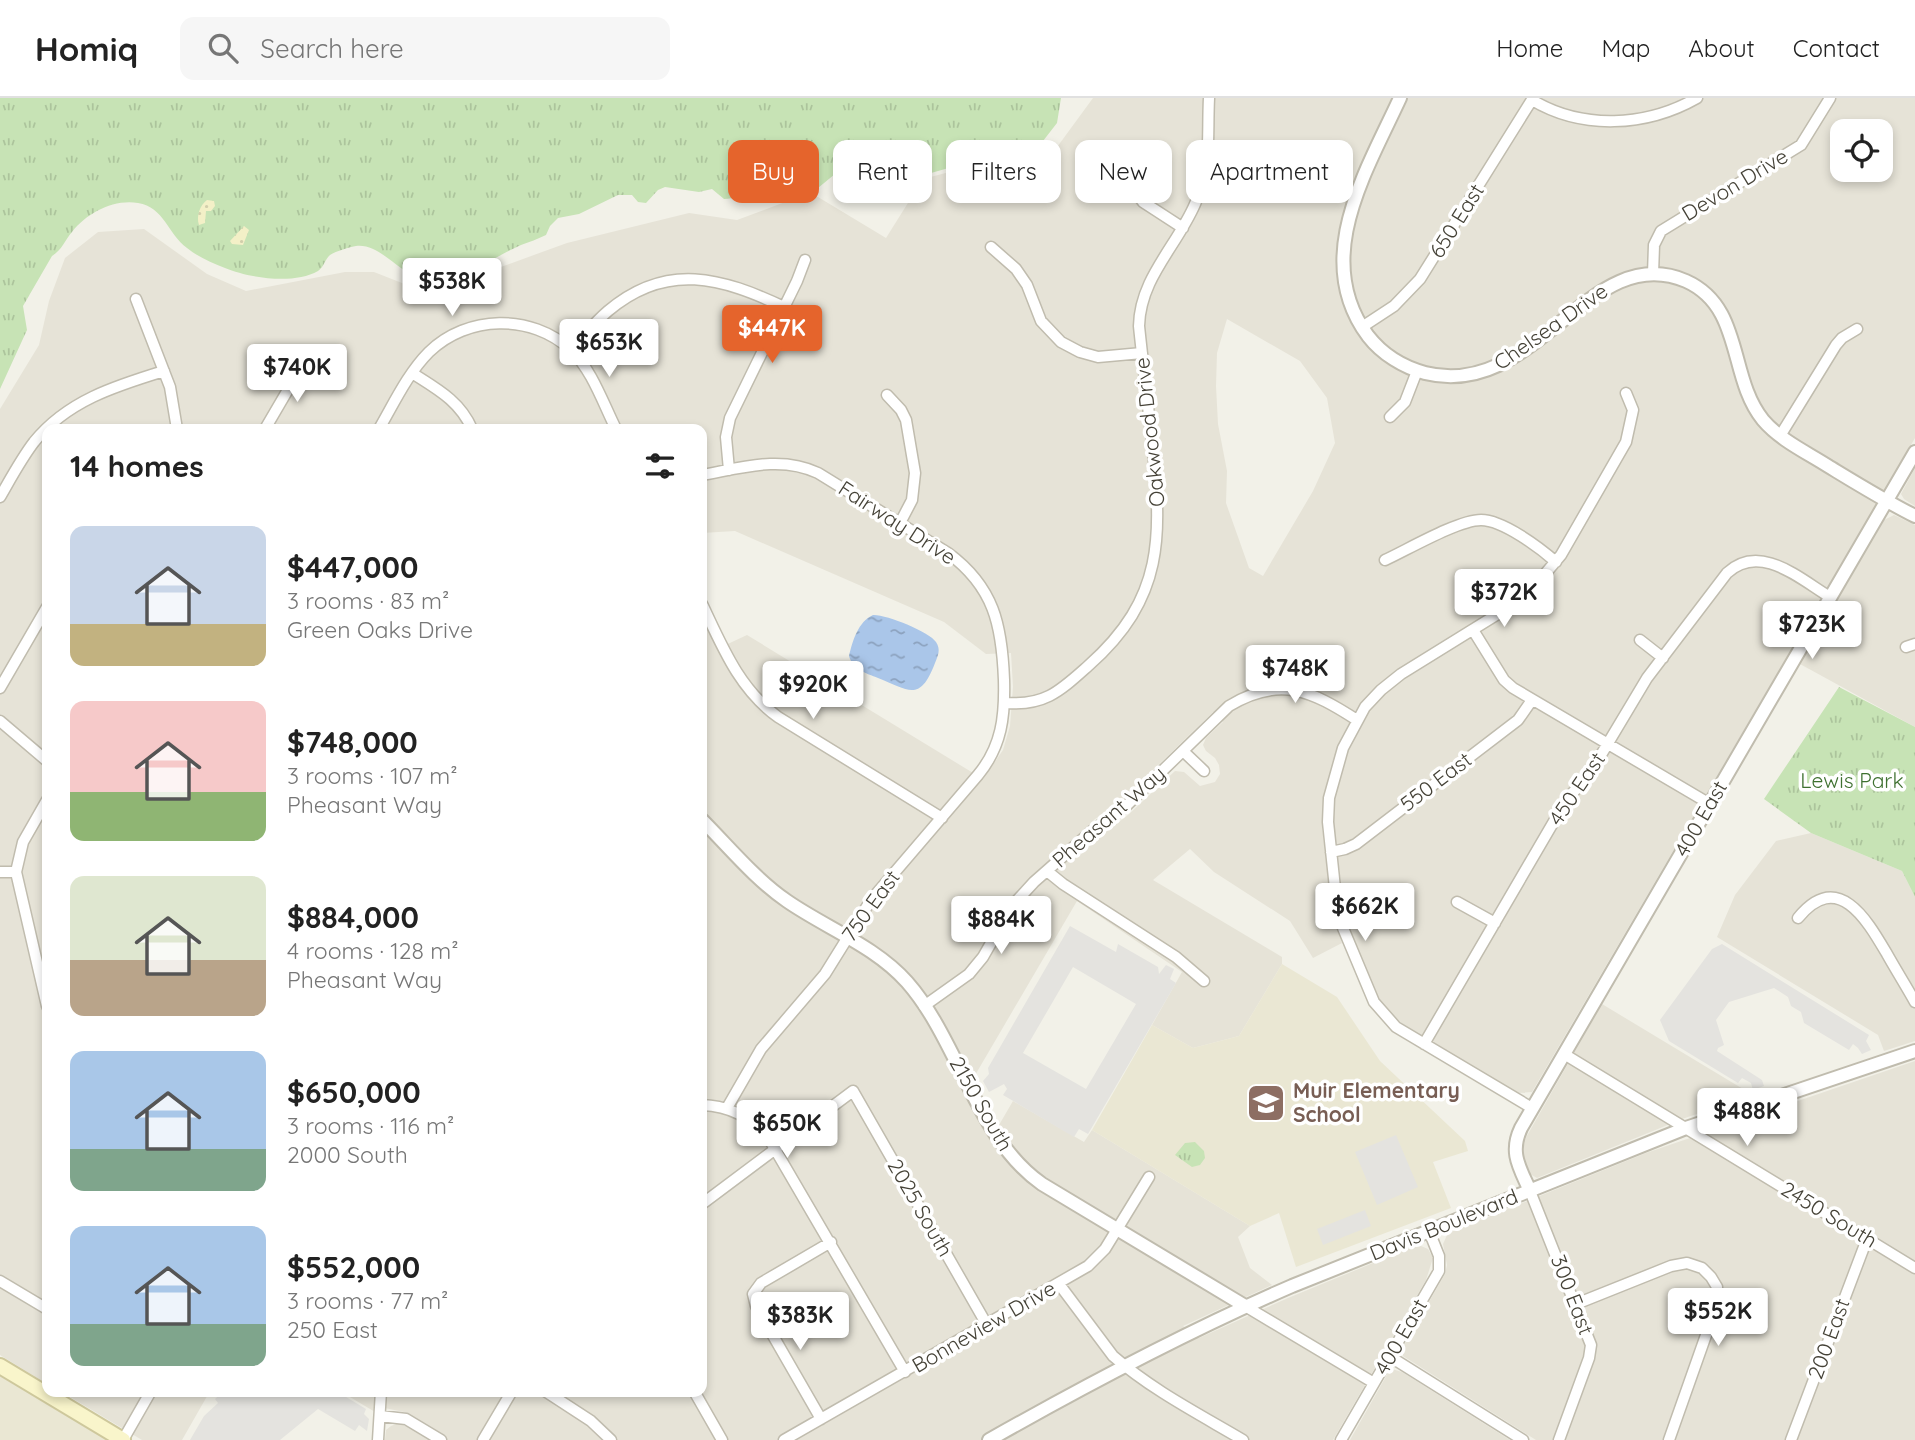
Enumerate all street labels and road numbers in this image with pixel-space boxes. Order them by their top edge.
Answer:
street label: Devon Drive [1677,142,1792,226]
street label: 650 East [1423,179,1489,262]
street label: Chelsea Drive [1488,277,1612,375]
street label: Oakwood Drive [1128,356,1170,508]
street label: Fairway Drive [834,475,961,570]
street label: 550 East [1395,746,1476,816]
street label: 450 East [1542,747,1610,830]
street label: Pheasant Way [1046,760,1170,873]
street label: 400 East [1668,776,1732,861]
street label: 750 East [836,865,905,946]
street label: 2150 South [944,1052,1019,1155]
street label: 2025 South [882,1154,959,1261]
street label: 2450 South [1777,1175,1882,1253]
street label: Davis Boulevard [1366,1183,1522,1266]
street label: 300 East [1546,1251,1600,1338]
street label: Bonneview Drive [907,1274,1060,1378]
street label: 400 East [1368,1294,1432,1379]
street label: 200 East [1801,1295,1855,1383]

